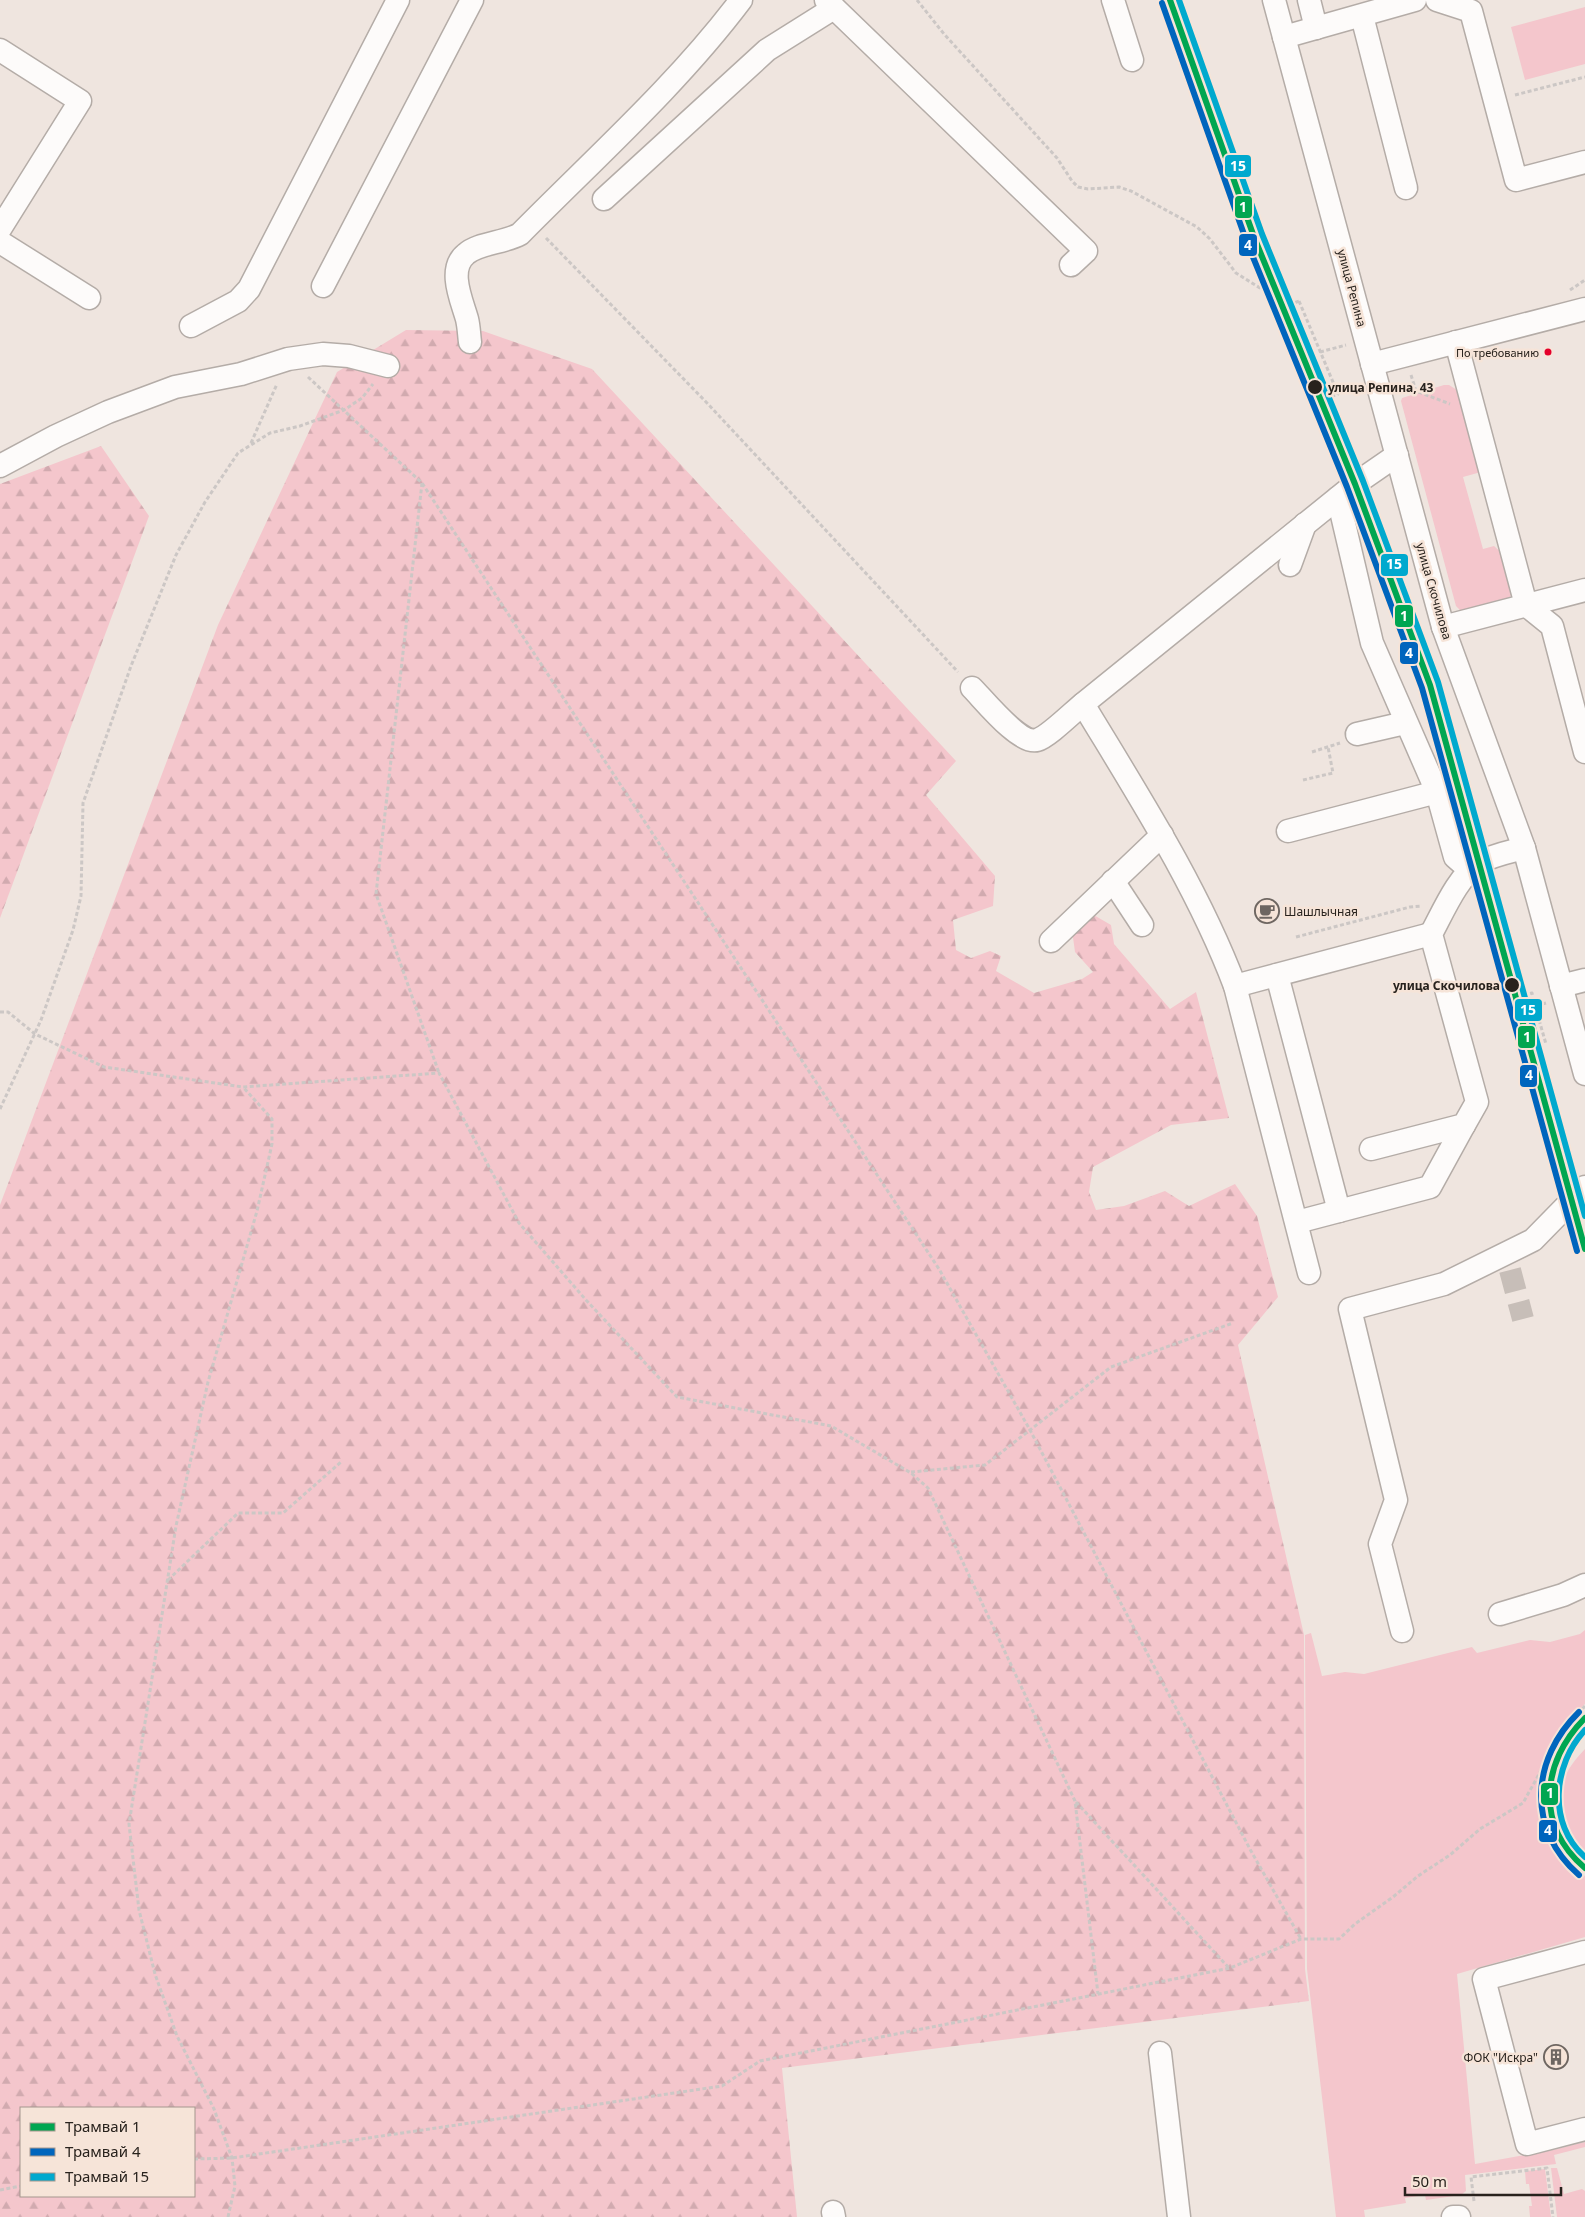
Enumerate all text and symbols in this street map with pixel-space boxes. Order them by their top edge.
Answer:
line badge: 15 [1224,154,1252,178]
text: 15 [1230,156,1246,175]
line badge: 1 [1234,195,1253,219]
text: 1 [1239,197,1247,216]
line badge: 4 [1238,233,1258,257]
text: 4 [1244,235,1252,254]
street label: улица Репина [1333,247,1371,329]
place label: По требованию [1456,345,1539,360]
marker: По требованию [1543,347,1553,357]
marker: улица Репина, 43 [1306,378,1324,396]
place label: улица Репина, 43 [1327,379,1434,396]
street label: улица Скочилова [1412,541,1456,641]
line badge: 15 [1380,553,1409,577]
text: 15 [1386,554,1402,573]
line badge: 1 [1394,604,1414,628]
text: 1 [1400,606,1408,625]
line badge: 4 [1399,641,1419,665]
text: 4 [1405,643,1413,662]
cafe icon: Шашлычная [1254,898,1280,924]
place label: Шашлычная [1284,903,1358,920]
marker: улица Скочилова [1503,976,1521,994]
place label: улица Скочилова [1392,977,1500,994]
line badge: 15 [1514,998,1543,1022]
text: 15 [1520,1000,1536,1019]
line badge: 1 [1517,1025,1536,1049]
text: 1 [1523,1027,1531,1046]
line badge: 4 [1519,1064,1538,1088]
text: 4 [1525,1065,1533,1084]
line badge: 1 [1540,1782,1559,1806]
text: 1 [1546,1783,1554,1802]
line badge: 4 [1538,1819,1558,1843]
text: 4 [1544,1820,1552,1839]
building icon: ФОК "Искра" [1543,2044,1569,2070]
place label: ФОК "Искра" [1463,2049,1538,2066]
legend [20,2107,195,2197]
text: Трамвай 1 [65,2116,140,2136]
text: Трамвай 4 [65,2141,141,2161]
scale bar [1405,2164,1561,2196]
text: Трамвай 15 [65,2166,149,2186]
text: 50 m [1412,2171,1447,2191]

